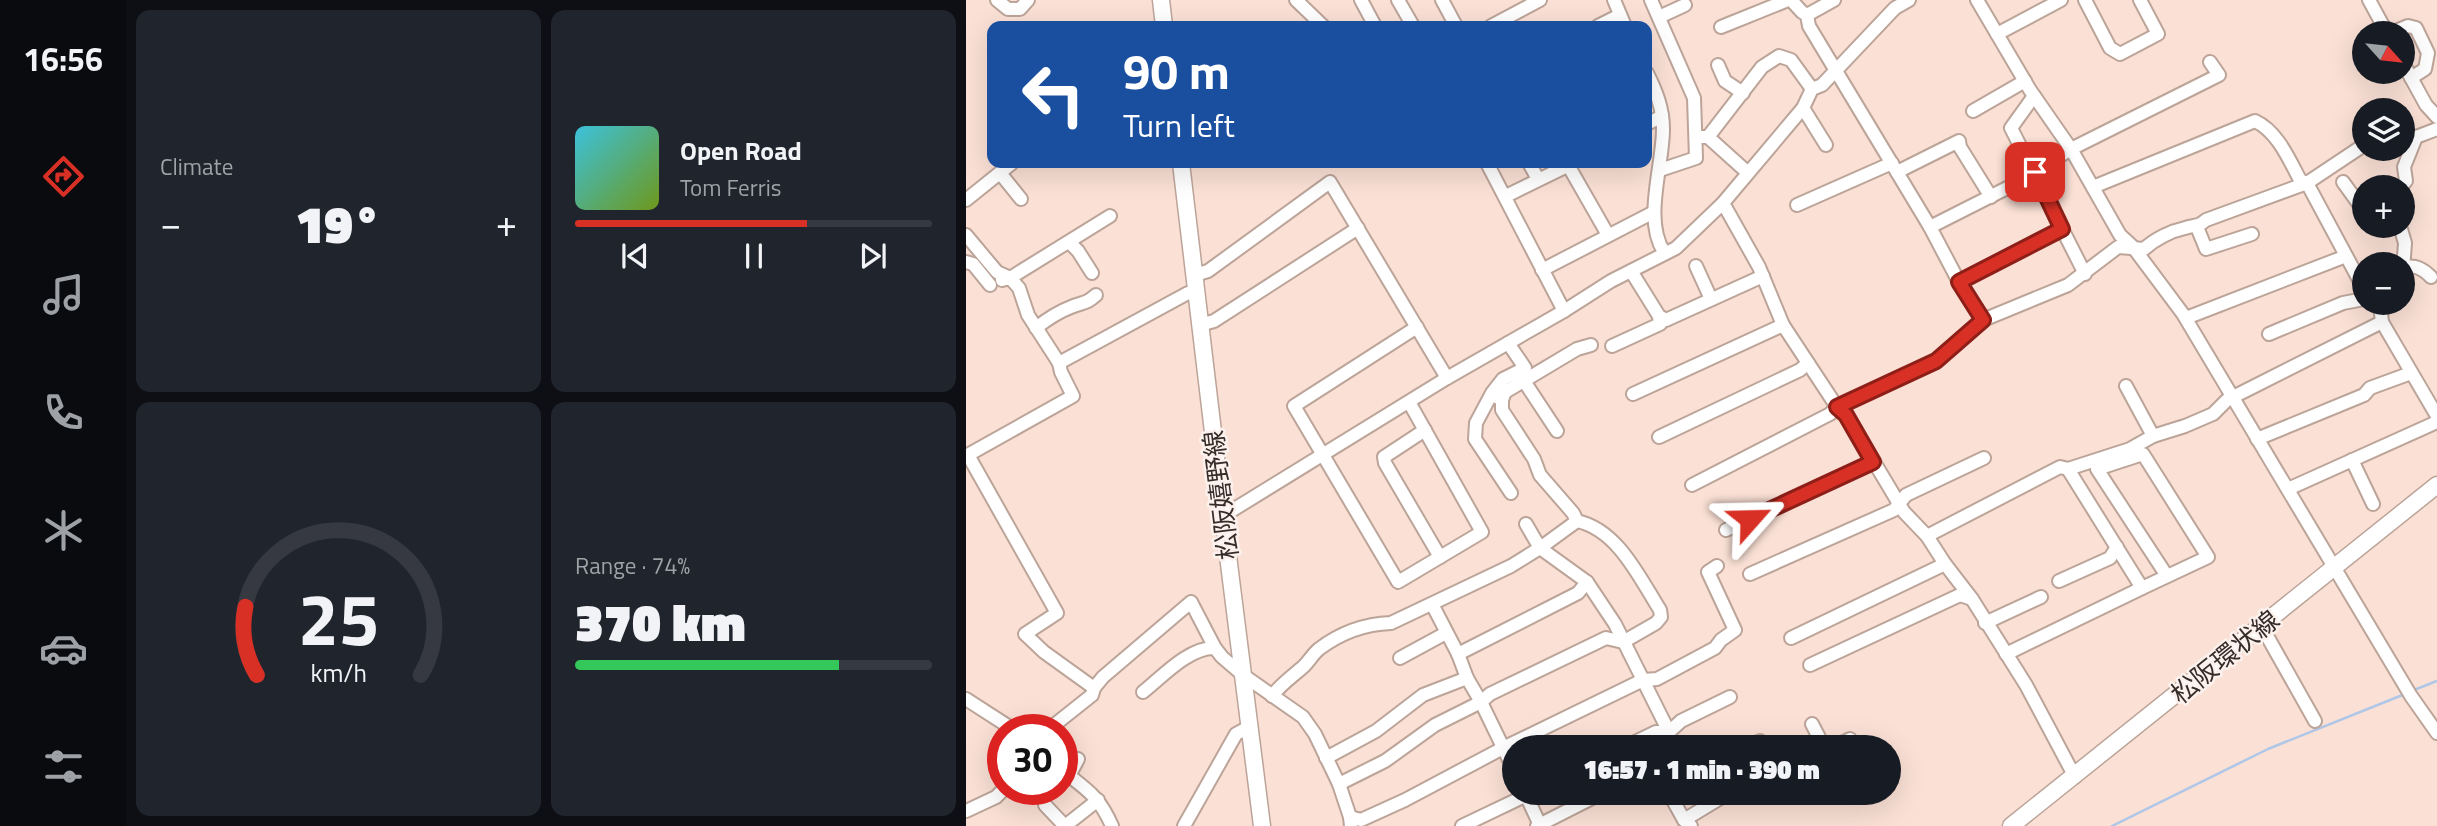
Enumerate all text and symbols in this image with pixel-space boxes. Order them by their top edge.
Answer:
north arrow [2352,21,2415,84]
map controls [2352,21,2415,315]
text: 90 m [1123,33,1230,108]
text: 16:56 [23,35,103,83]
icon: left [1008,49,1099,140]
button: layers [2352,98,2415,161]
text: Turn left [1123,101,1235,149]
text: Open Road [680,131,802,170]
pin [2005,142,2065,202]
text: Climate [160,149,233,184]
icon: directions [39,152,88,201]
icon: arrive [2016,153,2054,191]
text: Tom Ferris [680,170,781,205]
button: + [2352,175,2415,238]
text: 19° [296,184,381,263]
text: − [160,194,181,252]
text: + [496,194,517,252]
icon: previous [616,237,654,275]
icon: pause [735,237,773,275]
icon: next [854,237,892,275]
button: − [2352,252,2415,315]
icon: music [39,270,88,319]
icon: phone [39,388,88,437]
street label: 松阪嬉野線 [1193,428,1248,562]
position arrow [1713,482,1787,556]
icon: climate [39,506,88,555]
text: Range · 74% [575,548,690,583]
text: 25 [298,563,379,673]
text: 370 km [575,582,746,661]
street label: 松阪環状線 [2162,601,2287,713]
icon: car [39,624,88,673]
text: km/h [310,654,367,692]
speed limit sign: 30 [987,714,1078,805]
icon: filters [39,742,88,791]
text: 16:57 · 1 min · 390 m [1583,750,1820,789]

